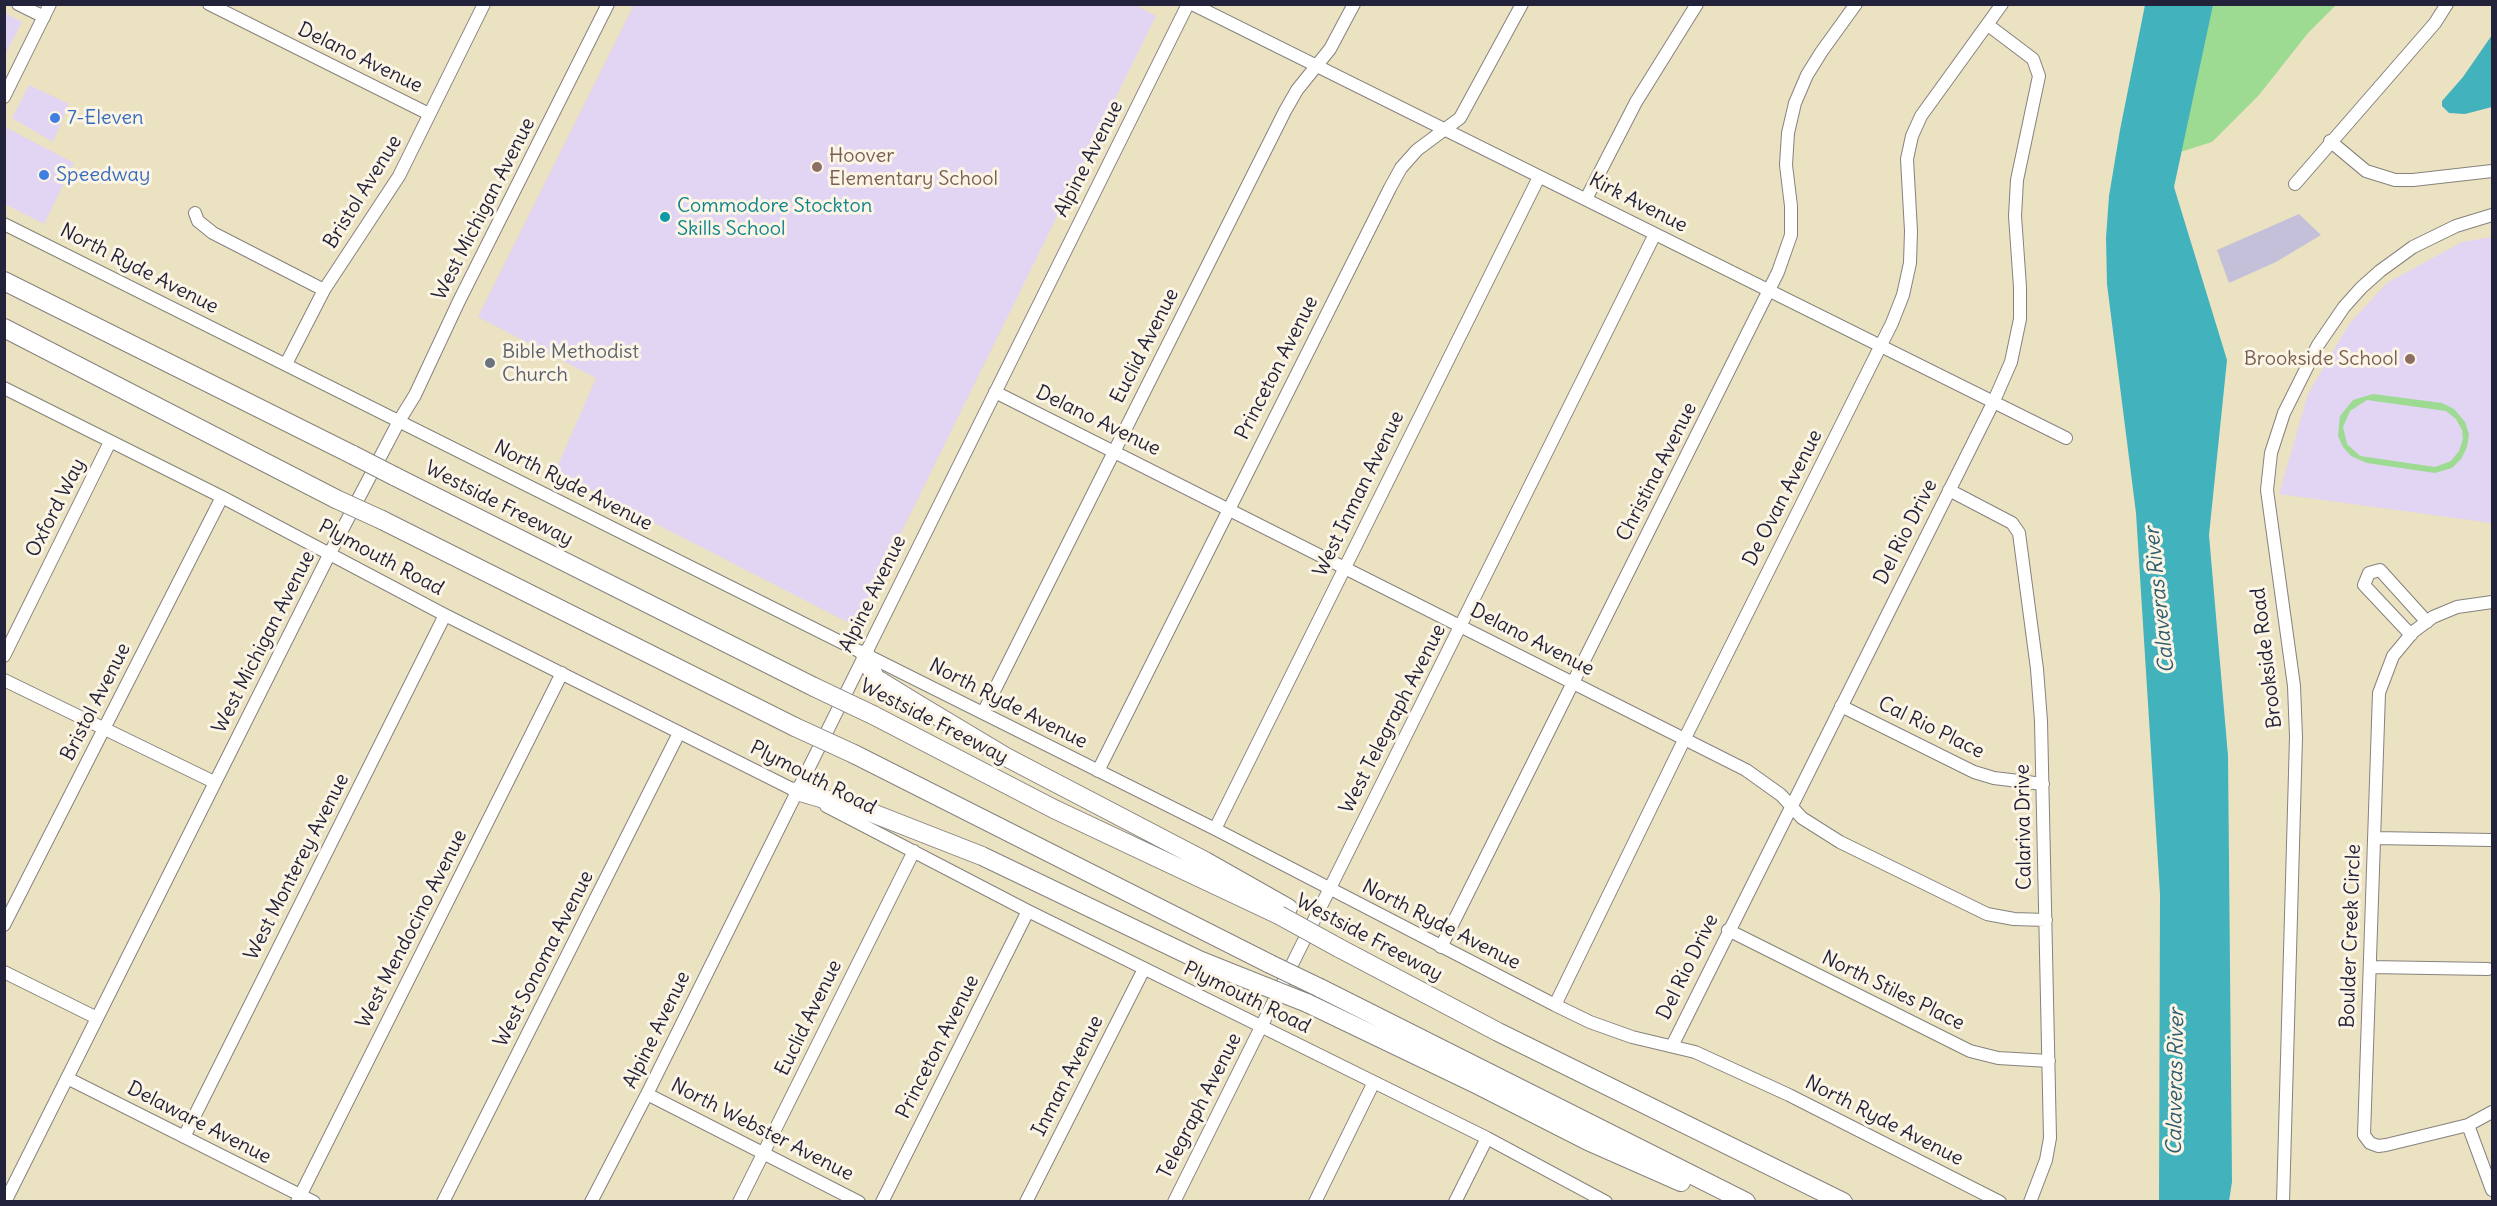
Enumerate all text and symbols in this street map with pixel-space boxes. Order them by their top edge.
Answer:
street label: Delano Avenue [294,18,426,98]
street label: Alpine Avenue [1049,97,1129,221]
place label: 7-Eleven [67,106,144,130]
marker: 7-Eleven [48,111,62,125]
street label: West Michigan Avenue [428,114,540,304]
street label: Bristol Avenue [319,131,407,253]
place label: Hoover Elementary School [829,144,998,191]
marker: Hoover Elementary School [810,160,824,174]
place label: Speedway [56,163,150,187]
marker: Speedway [37,168,51,182]
street label: Kirk Avenue [1585,168,1691,238]
place label: Commodore Stockton Skills School [677,194,872,241]
marker: Commodore Stockton Skills School [658,210,672,224]
street label: North Ryde Avenue [56,219,222,319]
street label: Euclid Avenue [1106,285,1184,407]
street label: Princeton Avenue [1230,292,1324,444]
place label: Bible Methodist Church [502,340,639,387]
place label: Brookside School [2244,347,2398,371]
marker: Brookside School [2403,352,2417,366]
marker: Bible Methodist Church [483,356,497,370]
street label: Delano Avenue [1032,381,1164,461]
street label: Christina Avenue [1612,399,1702,545]
street label: West Inman Avenue [1308,407,1410,581]
street label: De Ovan Avenue [1738,426,1828,570]
street label: North Ryde Avenue [490,436,656,536]
street label: Oxford Way [21,455,91,561]
street label: Westside Freeway [421,456,577,552]
street label: Del Rio Drive [1869,475,1943,589]
street label: Plymouth Road [314,515,448,601]
water label: Calaveras River [2140,526,2180,674]
street label: Alpine Avenue [834,532,912,656]
street label: West Michigan Avenue [208,547,320,737]
street label: Brookside Road [2246,586,2288,730]
street label: Delano Avenue [1466,599,1598,681]
street label: West Telegraph Avenue [1335,620,1451,818]
street label: Bristol Avenue [56,639,136,765]
street label: North Ryde Avenue [925,654,1091,754]
street label: Westside Freeway [856,674,1012,770]
street label: Cal Rio Place [1874,692,1988,764]
street label: Plymouth Road [746,736,880,820]
street label: Calariva Drive [2011,764,2037,890]
street label: West Monterey Avenue [239,770,355,964]
street label: West Mendocino Avenue [351,826,473,1032]
street label: Boulder Creek Circle [2336,844,2366,1028]
street label: West Sonoma Avenue [489,867,599,1051]
street label: North Ryde Avenue [1358,875,1524,975]
street label: Westside Freeway [1291,889,1447,987]
street label: Del Rio Drive [1652,910,1724,1024]
street label: North Stiles Place [1818,946,1968,1036]
street label: Euclid Avenue [771,956,847,1080]
street label: Plymouth Road [1180,957,1314,1039]
street label: Alpine Avenue [618,968,696,1092]
street label: Princeton Avenue [891,971,985,1123]
water label: Calaveras River [2162,1008,2190,1156]
street label: Inman Avenue [1027,1012,1109,1140]
street label: Telegraph Avenue [1153,1029,1247,1183]
street label: North Ryde Avenue [1801,1071,1967,1171]
street label: North Webster Avenue [667,1074,857,1186]
street label: Delaware Avenue [123,1076,275,1170]

